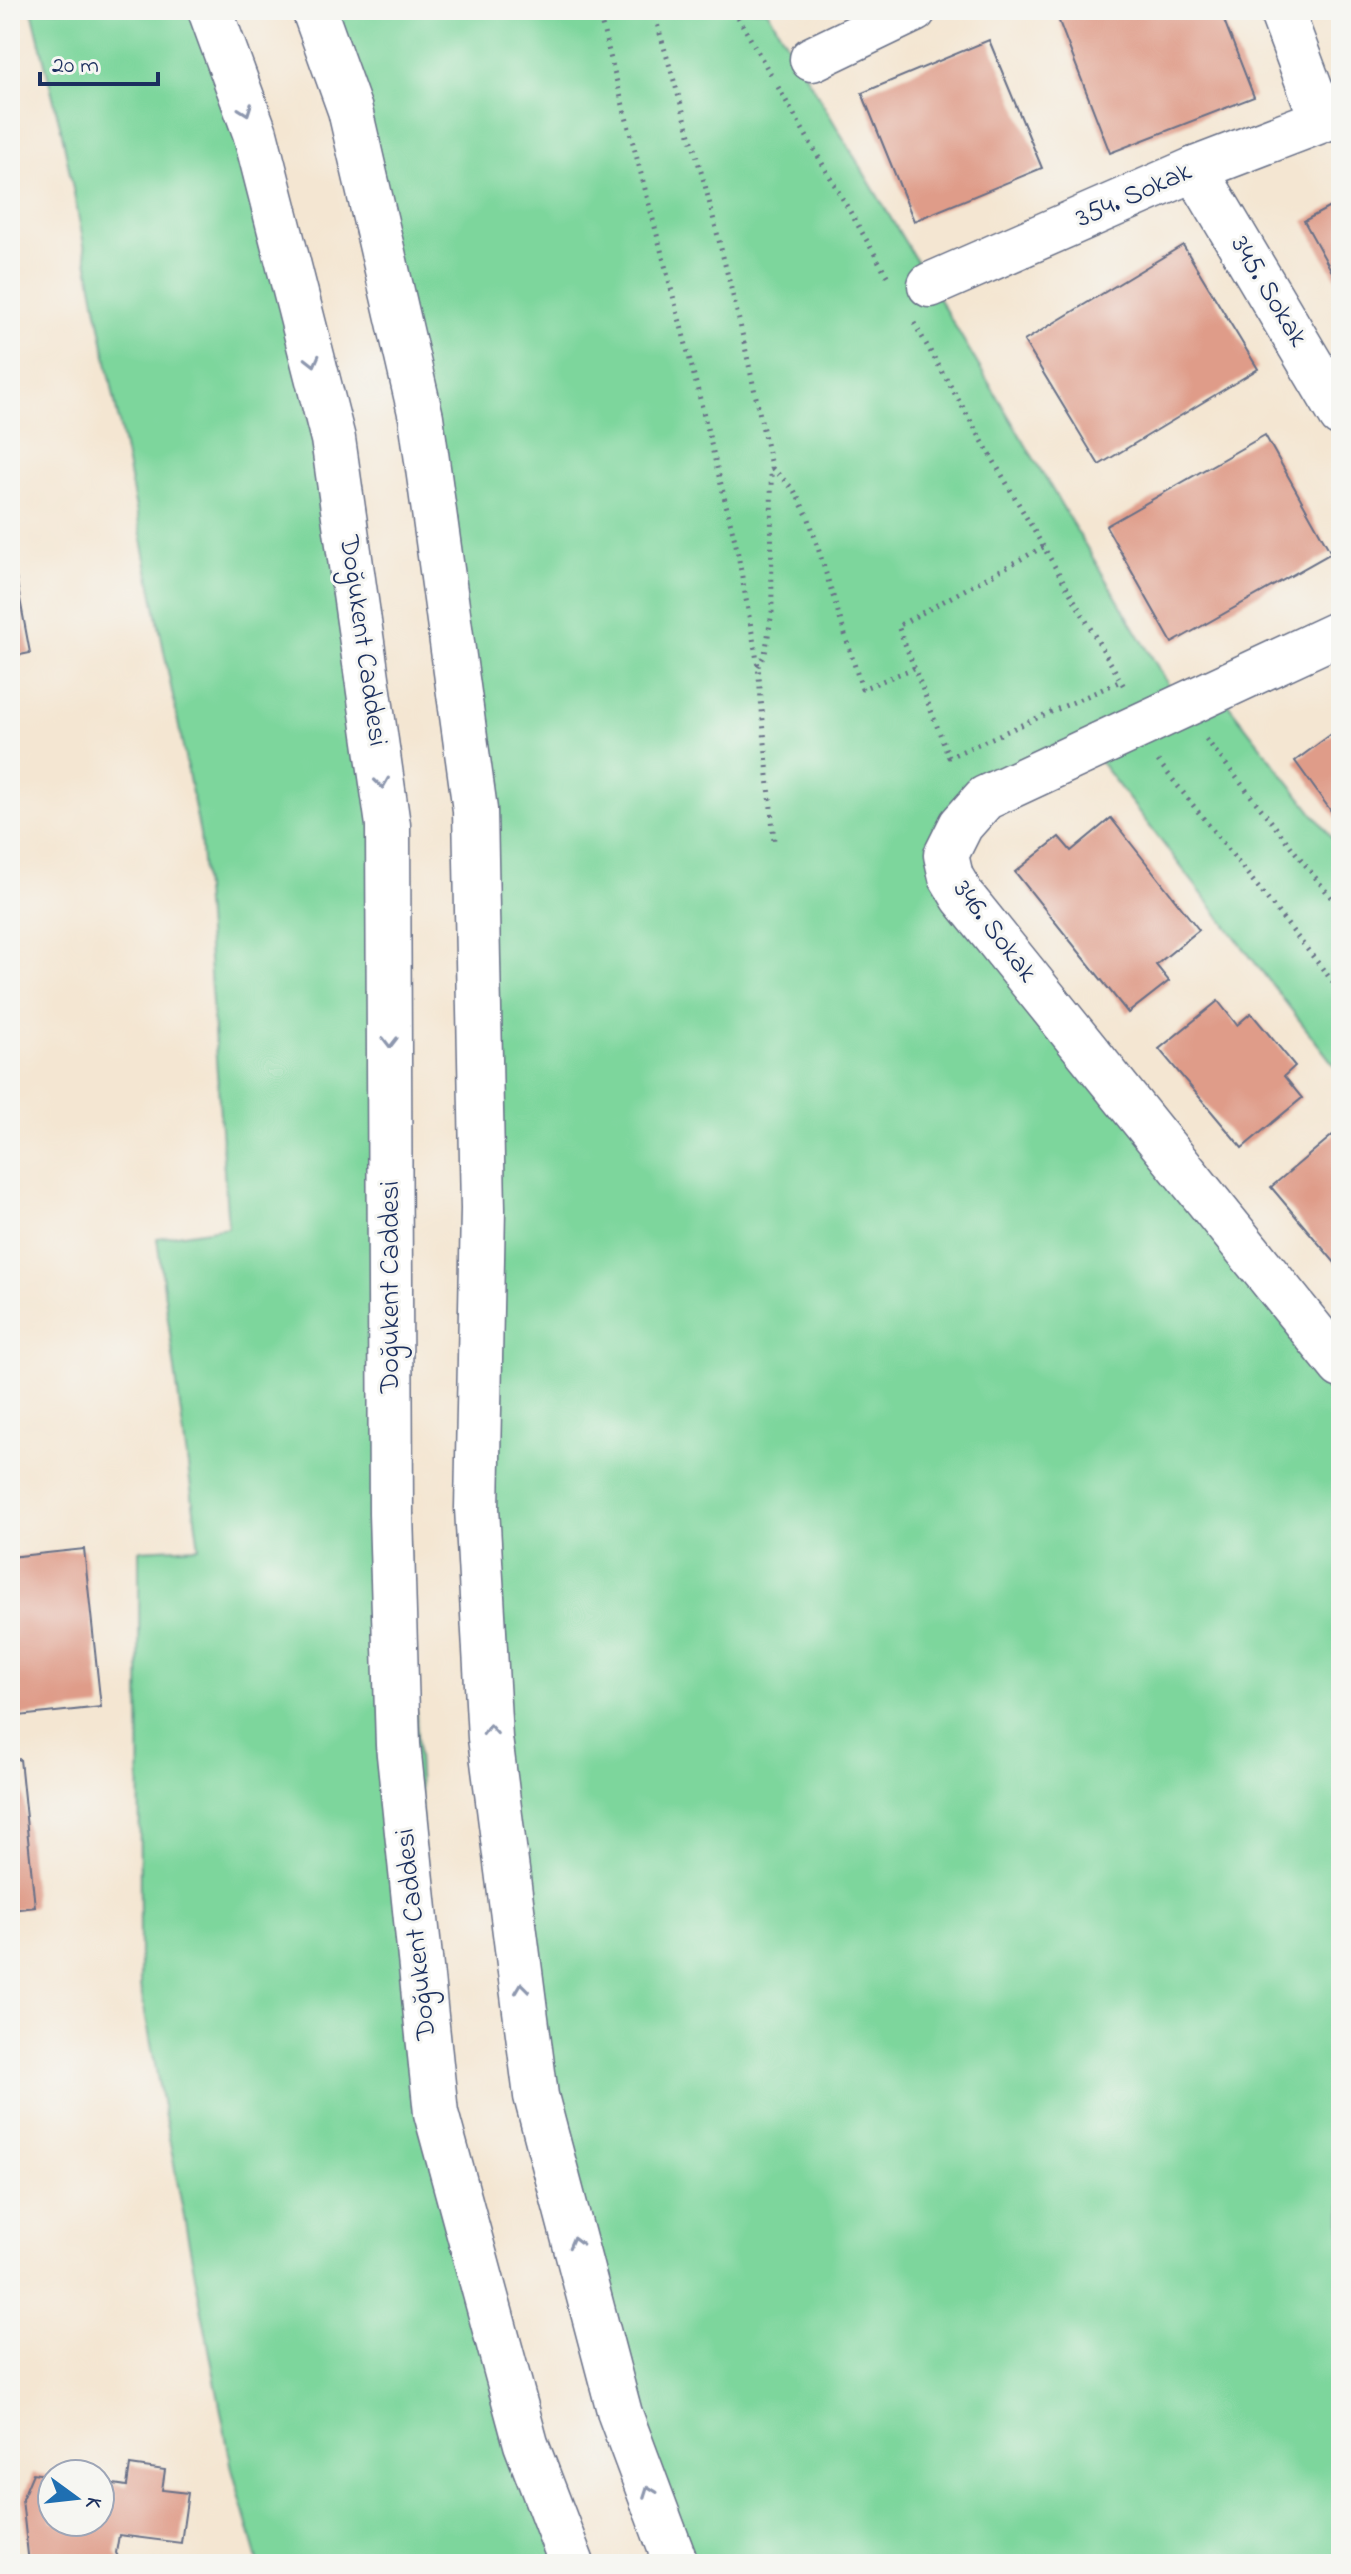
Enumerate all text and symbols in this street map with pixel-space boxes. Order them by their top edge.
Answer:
scale bar [40,36,158,86]
text: 20 m [52,49,99,84]
one-way arrow [237,102,253,116]
street label: 354. Sokak [1069,152,1199,240]
street label: 345. Sokak [1219,229,1318,356]
one-way arrow [304,353,321,367]
street label: Doğukent Caddesi [327,532,397,749]
one-way arrow [373,776,390,790]
street label: 346. Sokak [942,872,1047,993]
one-way arrow [381,1036,399,1049]
street label: Doğukent Caddesi [371,1181,412,1394]
one-way arrow [482,1723,499,1736]
street label: Doğukent Caddesi [386,1826,449,2043]
one-way arrow [514,1981,531,1995]
one-way arrow [567,2235,584,2249]
north arrow [36,2458,116,2538]
one-way arrow [642,2485,659,2499]
text: K [75,2493,109,2513]

